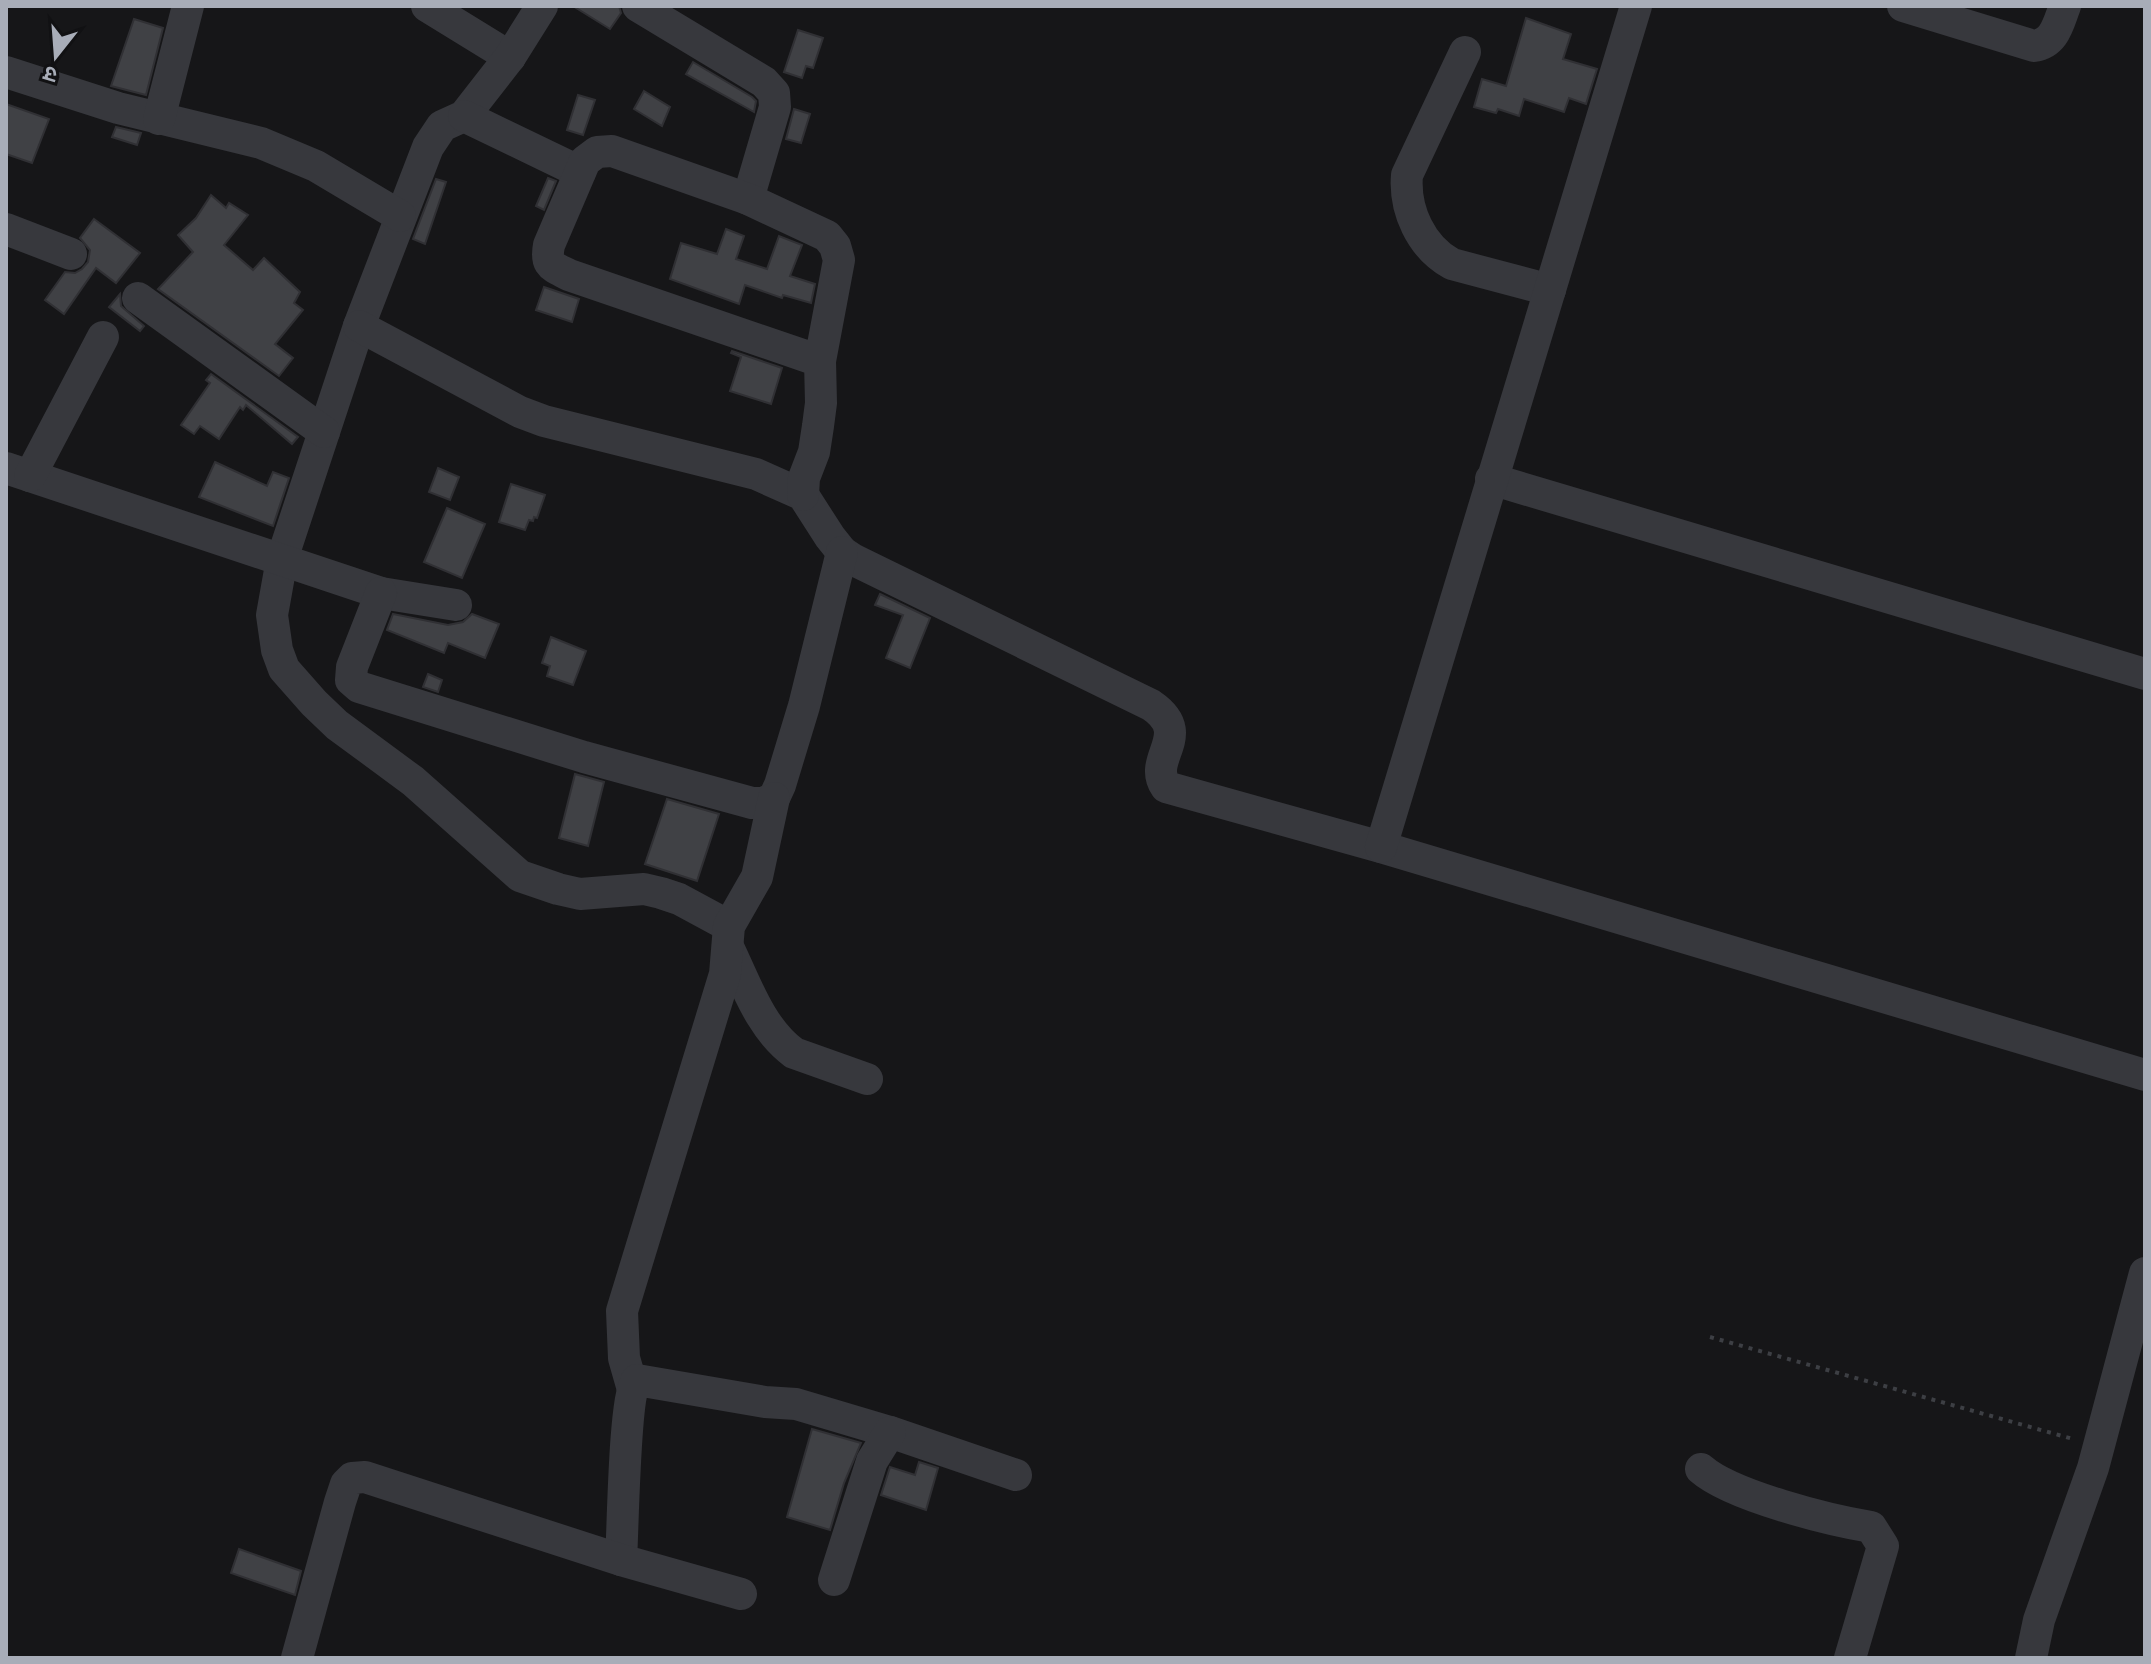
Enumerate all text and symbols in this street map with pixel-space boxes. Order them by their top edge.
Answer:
north arrow [16,16,96,96]
text: उ [39,60,60,90]

